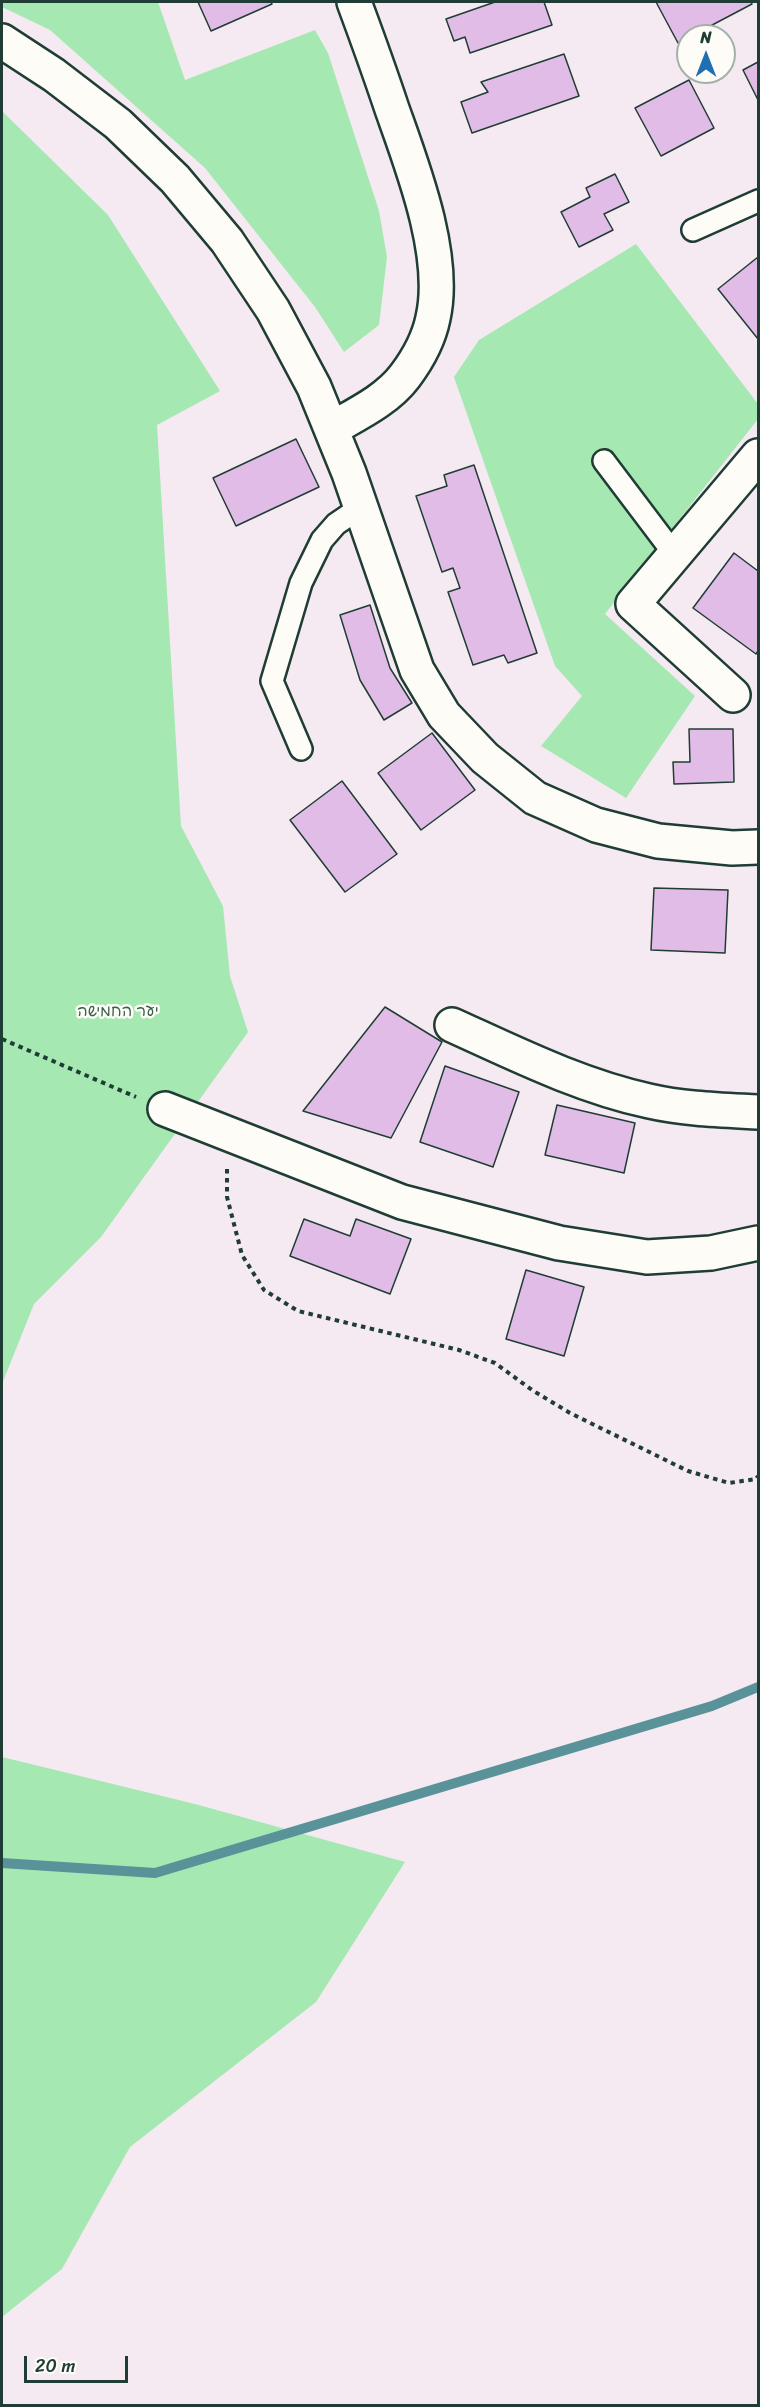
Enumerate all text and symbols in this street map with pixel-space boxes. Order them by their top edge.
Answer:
text: N [700,23,712,52]
north arrow [676,24,736,84]
park label: יער החמישה [77,1002,159,1022]
scale bar [27,2344,130,2382]
text: 20 m [35,2350,75,2382]

